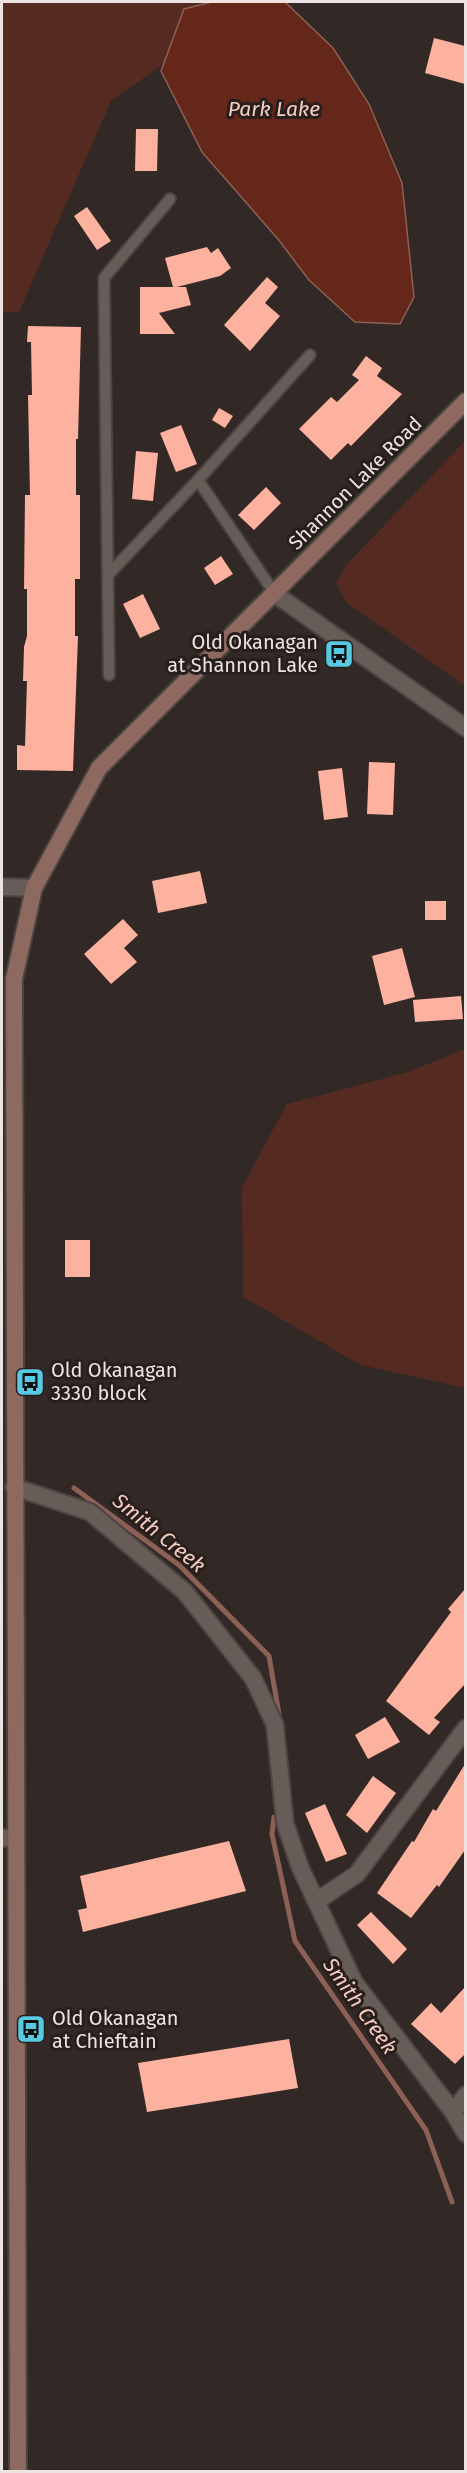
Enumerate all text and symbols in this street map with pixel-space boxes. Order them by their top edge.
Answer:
water label: Park Lake [228,96,320,122]
street label: Shannon Lake Road [283,411,427,555]
place label: Old Okanagan at Shannon Lake [167,630,318,677]
bus stop icon: Old Okanagan at Shannon Lake [323,638,355,670]
place label: Old Okanagan 3330 block [51,1358,178,1405]
bus stop icon: Old Okanagan 3330 block [14,1366,46,1398]
water label: Smith Creek [107,1487,211,1578]
water label: Smith Creek [317,1952,403,2059]
place label: Old Okanagan at Chieftain [52,2006,179,2053]
bus stop icon: Old Okanagan at Chieftain [15,2013,47,2045]

